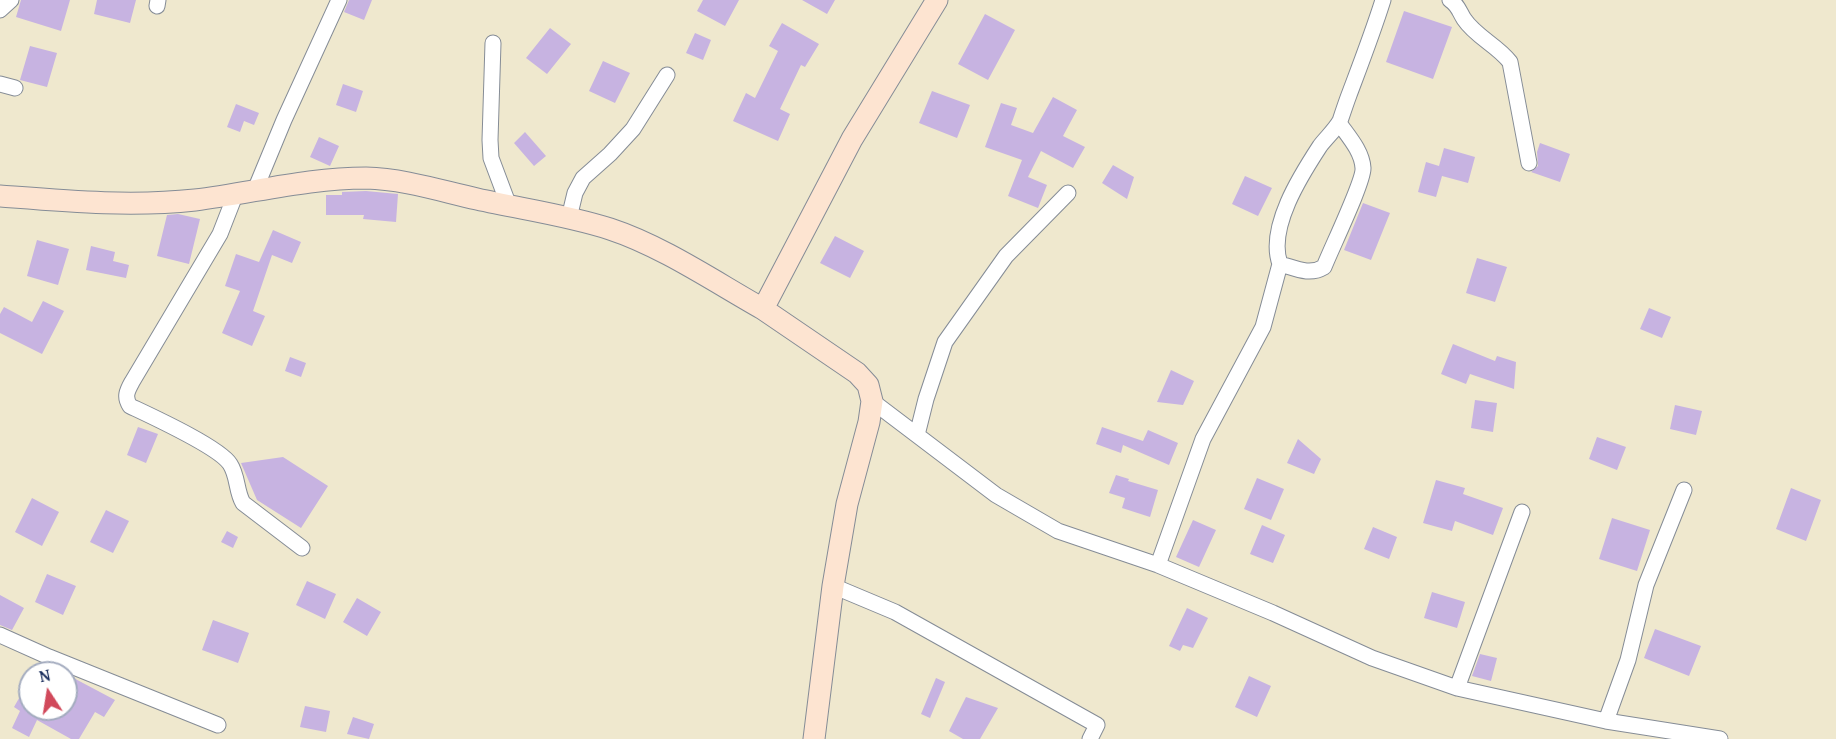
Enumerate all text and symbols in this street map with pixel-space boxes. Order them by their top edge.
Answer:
north arrow [18,661,78,721]
text: N [37,663,52,688]

